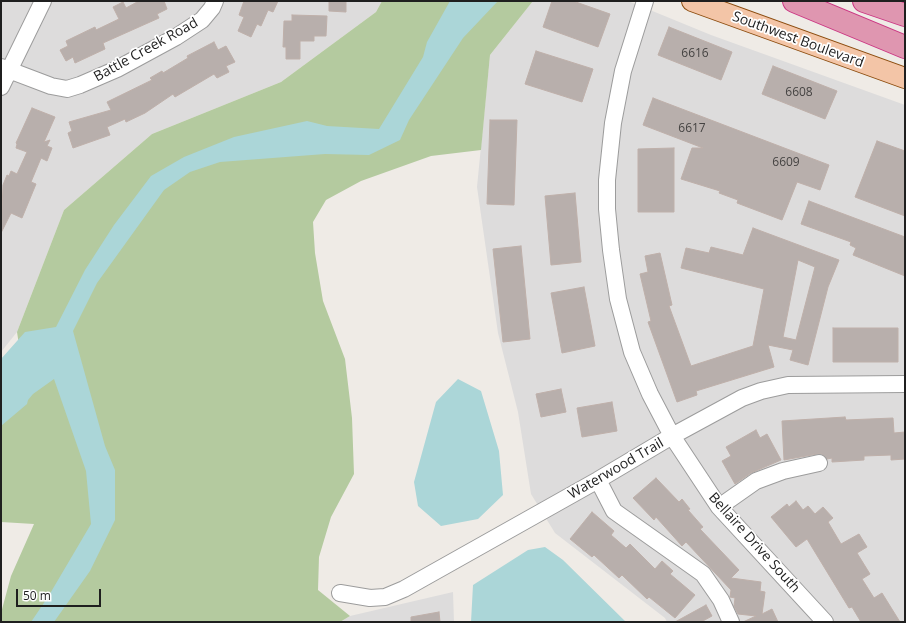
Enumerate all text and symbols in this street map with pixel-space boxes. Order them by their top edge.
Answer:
street label: Southwest Boulevard [730,8,866,72]
street label: Battle Creek Road [91,14,201,86]
house number: 6616 [681,47,709,61]
house number: 6608 [785,86,813,100]
house number: 6617 [678,122,706,136]
house number: 6609 [772,156,800,170]
street label: Waterwood Trail [565,435,667,503]
street label: Bellaire Drive South [705,490,803,596]
scale bar [18,581,103,607]
text: 50 m [23,587,51,604]

